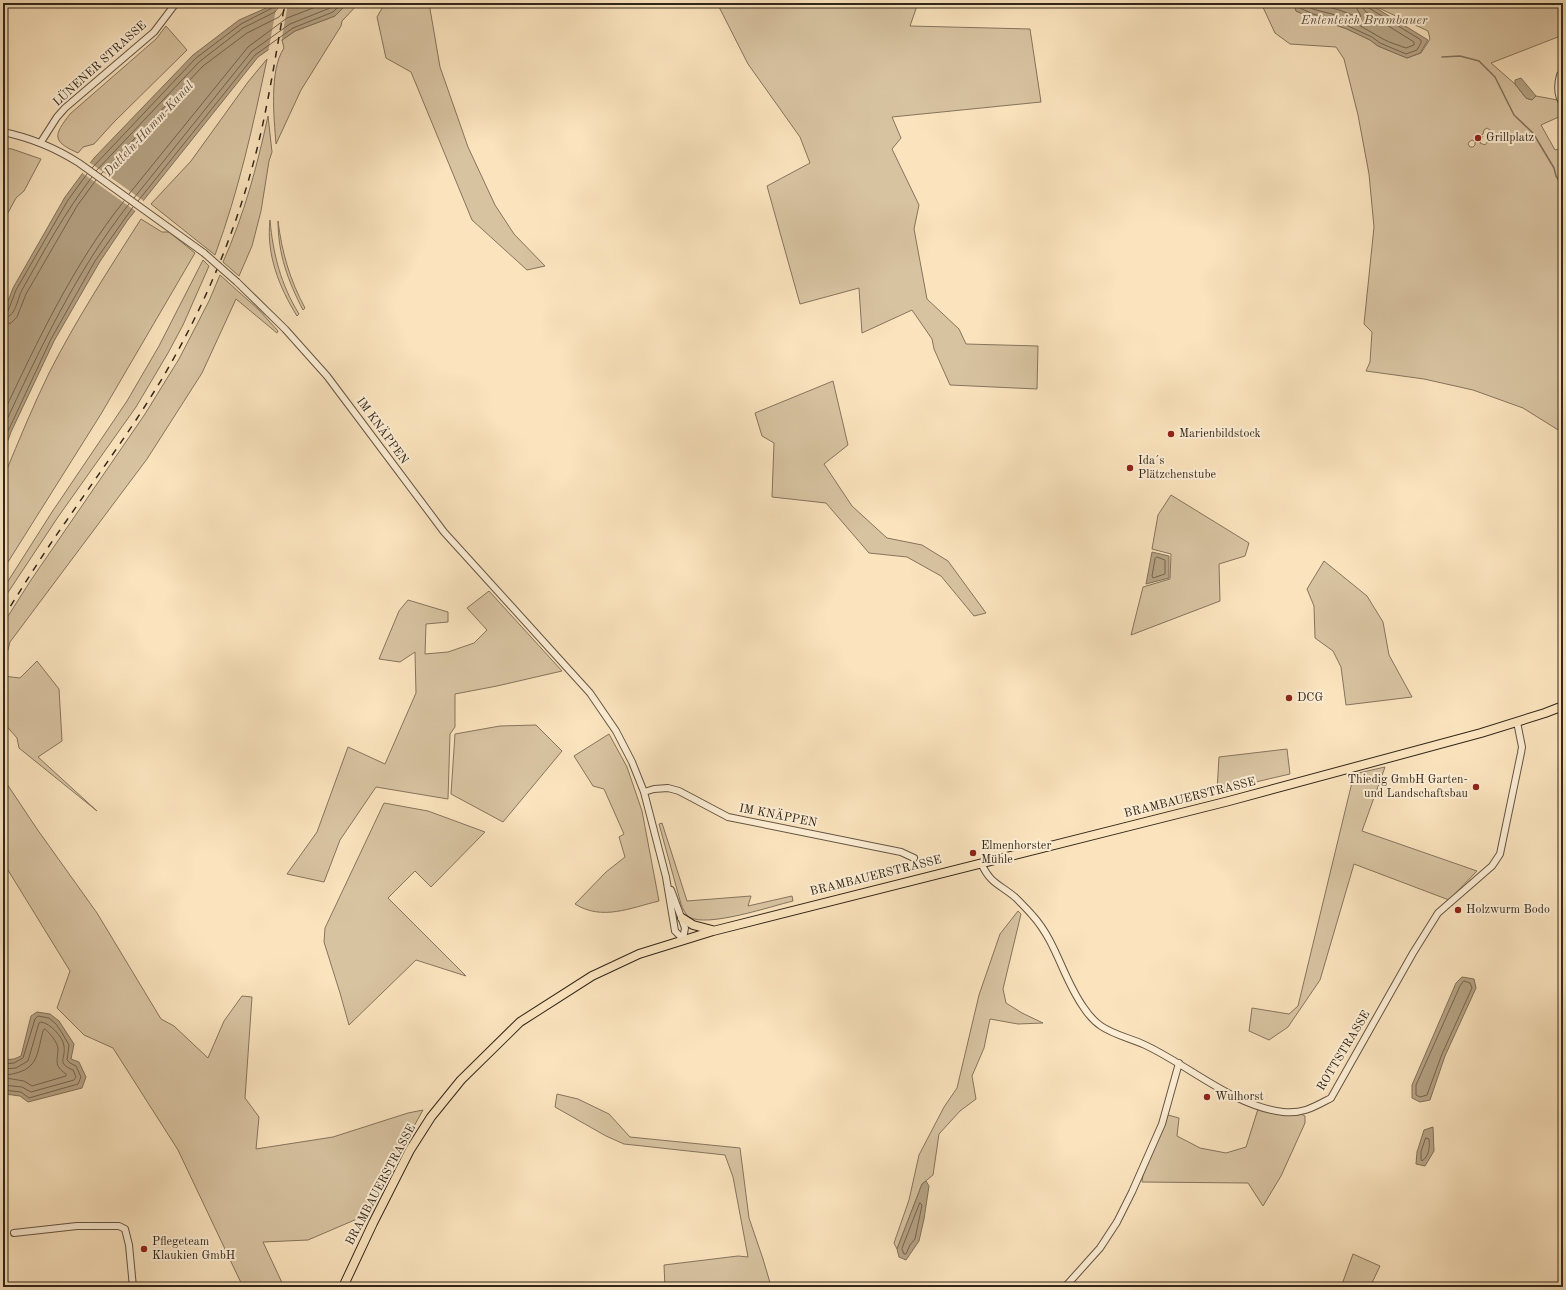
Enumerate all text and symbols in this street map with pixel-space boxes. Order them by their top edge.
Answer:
water label: Ententeich Brambauer [1300,14,1428,27]
street label: LÜNENER STRASSE [48,16,149,109]
water label: Datteln-Hamm-Kanal [101,79,196,180]
place label: Grillplatz [1486,132,1534,144]
marker: Grillplatz [1473,133,1483,143]
street label: IM KNÄPPEN [354,393,413,467]
place label: Marienbildstock [1179,428,1261,440]
marker: Marienbildstock [1166,429,1176,439]
place label: Ida´s Plätzchenstube [1138,455,1217,481]
marker: Ida´s Plätzchenstube [1125,463,1135,473]
place label: DCG [1297,692,1323,704]
marker: DCG [1284,693,1294,703]
place label: Thiedig GmbH Garten- und Landschaftsbau [1348,774,1469,800]
street label: BRAMBAUERSTRASSE [1123,776,1257,820]
marker: Thiedig GmbH Garten- und Landschaftsbau [1471,782,1481,792]
street label: IM KNÄPPEN [738,799,819,829]
place label: Elmenhorster Mühle [981,840,1051,866]
marker: Elmenhorster Mühle [968,848,978,858]
street label: BRAMBAUERSTRASSE [809,854,943,898]
place label: Holzwurm Bodo [1466,904,1550,916]
marker: Holzwurm Bodo [1453,905,1463,915]
street label: ROTTSTRASSE [1315,1009,1373,1093]
place label: Wulhorst [1215,1091,1264,1103]
marker: Wulhorst [1202,1092,1212,1102]
street label: BRAMBAUERSTRASSE [344,1122,418,1248]
place label: Pflegeteam Klaukien GmbH [152,1236,235,1262]
marker: Pflegeteam Klaukien GmbH [139,1244,149,1254]

